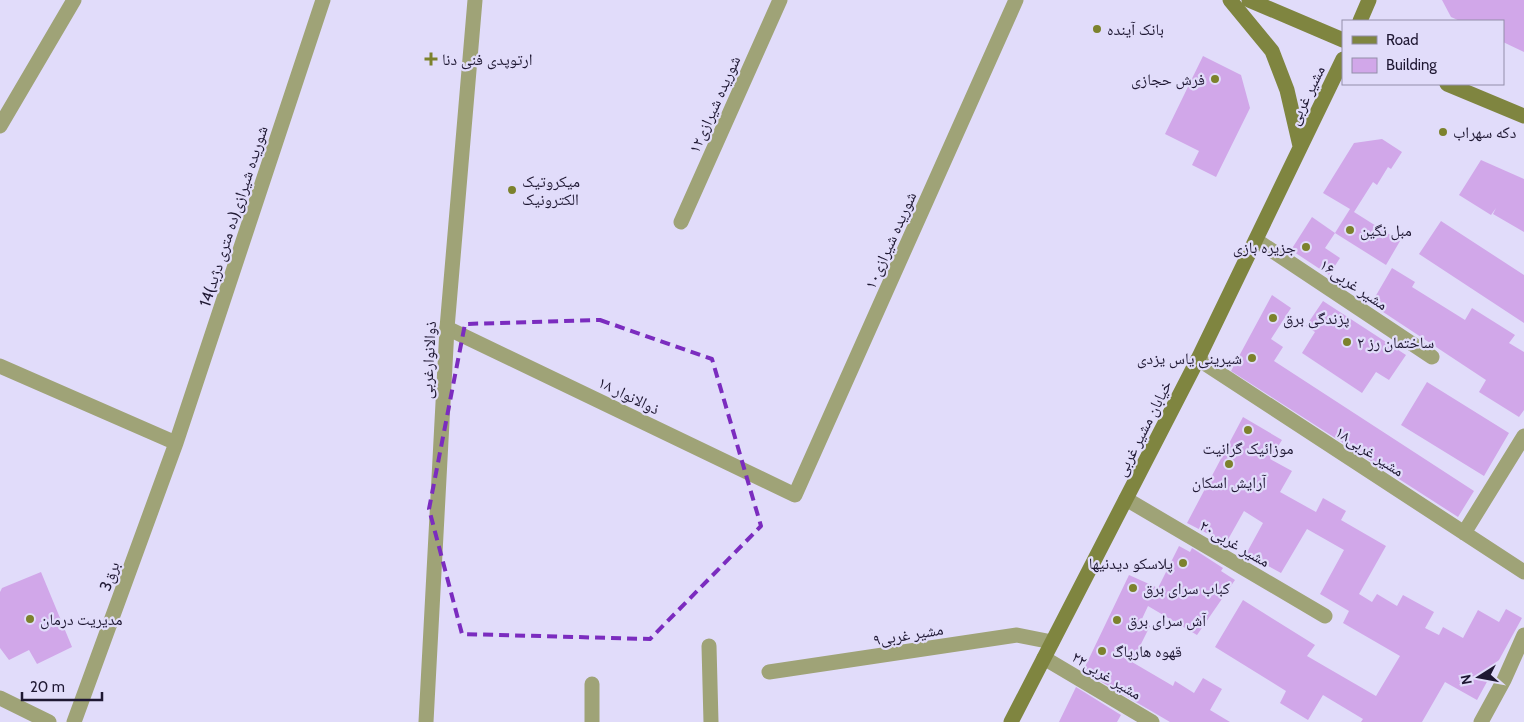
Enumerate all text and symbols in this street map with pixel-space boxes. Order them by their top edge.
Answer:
place label: بانک آینده [1107,20,1164,39]
legend [1342,20,1504,85]
marker: بانک آینده [1091,23,1103,35]
text: Road [1386,31,1419,49]
place label: ارتوپدی فنی دنا [442,50,533,70]
marker: ارتوپدی فنی دنا [424,52,438,66]
street label: شوریده شیرازی۱۲ [685,53,745,156]
text: Building [1386,56,1437,74]
street label: مشیر غربی [1284,62,1330,128]
place label: فرش حجازی [1131,70,1205,90]
marker: فرش حجازی [1209,73,1221,85]
street label: 14شوریده شیرازی(ده متری دژبد) [195,123,273,309]
place label: دکه سهراب [1453,123,1516,142]
marker: دکه سهراب [1437,126,1449,138]
place label: میکروتیک الکترونیک [522,172,580,209]
marker: میکروتیک الکترونیک [506,184,518,196]
street label: ۱۰شوریده شیرازی [861,189,921,292]
place label: مبل نگین [1360,221,1412,241]
marker: مبل نگین [1344,224,1356,236]
place label: جزیره بازی [1233,238,1296,258]
marker: جزیره بازی [1300,241,1312,253]
street label: مشیر غربی۱۶ [1315,255,1391,315]
place label: پزندگی برق [1283,309,1350,329]
marker: پزندگی برق [1267,312,1279,324]
street label: ذوالانوارغربی [417,321,441,400]
place label: ساختمان رز ۲ [1357,333,1434,353]
marker: ساختمان رز ۲ [1341,336,1353,348]
place label: شیرینی یاس یزدی [1137,349,1242,369]
marker: شیرینی یاس یزدی [1246,352,1258,364]
street label: ذوالانوار ۱۸ [595,372,663,418]
street label: خیابان مشیر غربی [1111,377,1177,480]
street label: مشیر غربی۱۸ [1331,422,1408,481]
marker: موزائیک گرانیت [1242,424,1254,436]
place label: موزائیک گرانیت [1202,439,1294,458]
marker: آرایش اسکان [1223,458,1235,470]
place label: آرایش اسکان [1192,473,1267,493]
street label: مشیر غربی۲۰ [1196,516,1273,572]
place label: پلاسکو دیدنیها [1089,554,1173,573]
marker: پلاسکو دیدنیها [1177,557,1189,569]
street label: 3برق [95,559,124,594]
place label: کباب سرای برق [1143,579,1230,599]
marker: کباب سرای برق [1127,582,1139,594]
place label: مدیریت درمان [40,610,123,630]
place label: آش سرای برق [1127,611,1207,631]
marker: مدیریت درمان [24,613,36,625]
marker: آش سرای برق [1111,614,1123,626]
street label: مشیر غربی۹ [872,620,945,650]
place label: قهوه هارپاگ [1112,642,1182,661]
marker: قهوه هارپاگ [1096,645,1108,657]
street label: مشیر غربی۲۲ [1068,647,1145,705]
north arrow [1454,652,1504,702]
scale bar [22,670,102,702]
text: N [1456,673,1476,686]
text: 20 m [30,678,65,696]

